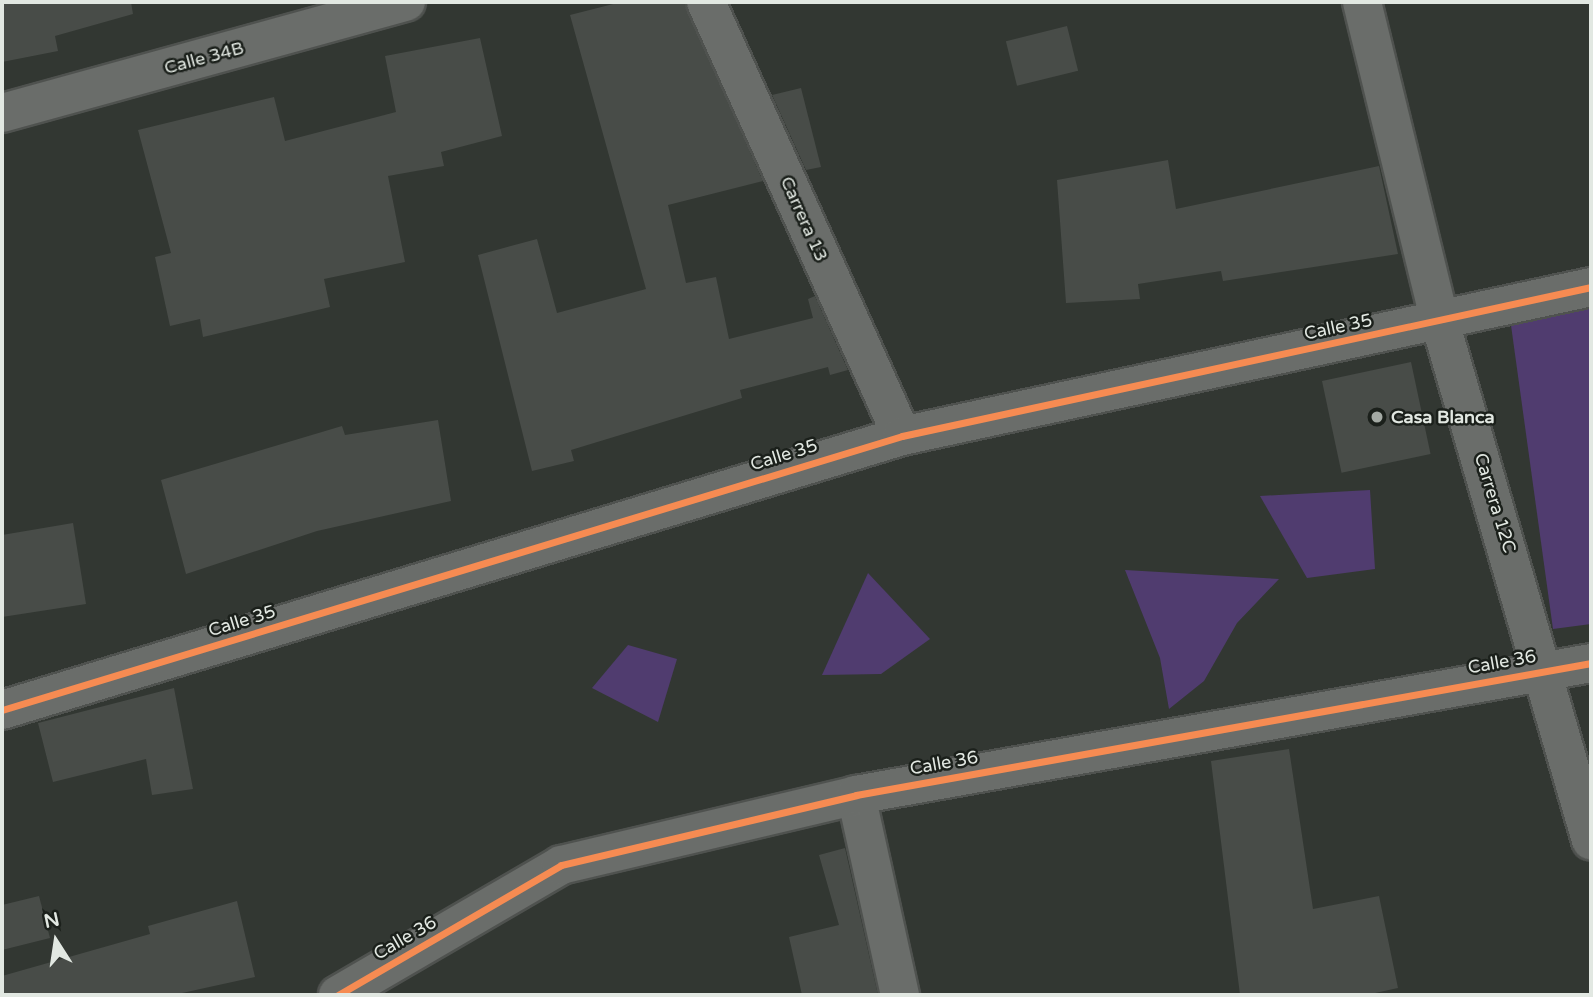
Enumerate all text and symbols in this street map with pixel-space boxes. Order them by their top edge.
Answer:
street label: Calle 34B [162,37,246,79]
street label: Carrera 13 [776,173,832,265]
street label: Calle 35 [1302,309,1374,345]
place label: Casa Blanca [1391,406,1495,428]
marker: Casa Blanca [1369,409,1385,425]
street label: Calle 35 [748,435,820,475]
street label: Carrera 12C [1470,451,1520,555]
street label: Calle 35 [206,601,278,641]
street label: Calle 36 [1466,645,1538,679]
street label: Calle 36 [908,746,980,780]
north arrow [21,906,91,976]
text: N [42,908,61,933]
street label: Calle 36 [370,911,440,965]

